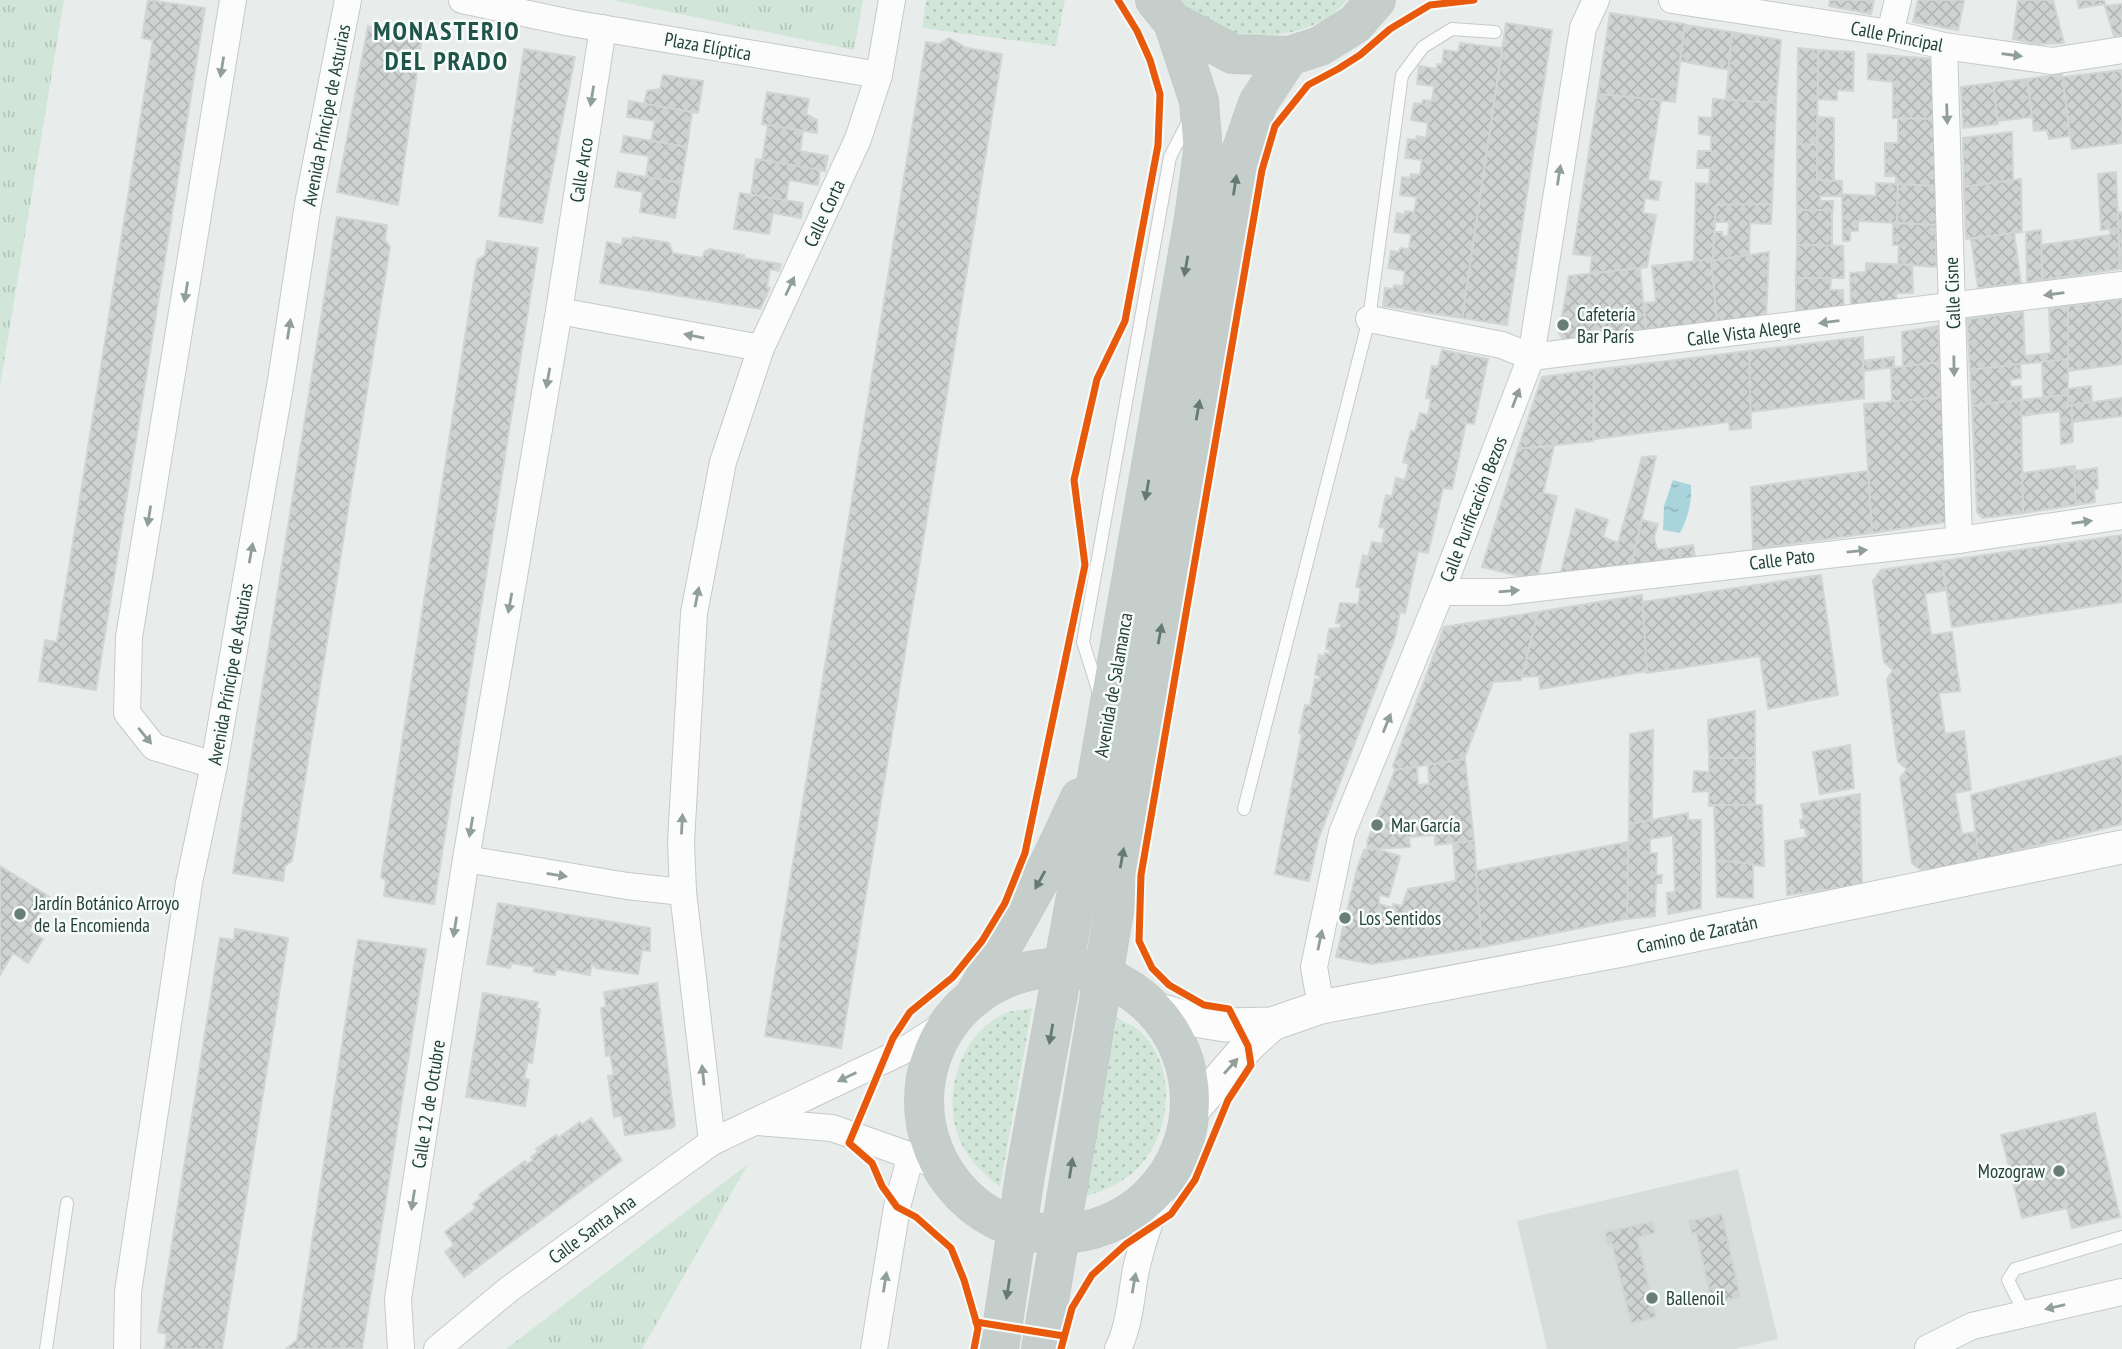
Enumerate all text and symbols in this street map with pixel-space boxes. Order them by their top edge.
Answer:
district label: MONASTERIO DEL PRADO [373,14,521,77]
street label: Calle Principal [1849,15,1946,57]
street label: Avenida Príncipe de Asturias [297,22,355,208]
street label: Plaza Elíptica [663,27,753,65]
one-way arrow [2001,50,2023,61]
one-way arrow [216,56,227,78]
one-way arrow [587,85,598,107]
one-way arrow [1941,103,1952,125]
street label: Calle Arco [564,136,598,204]
one-way arrow [1554,164,1565,186]
one-way arrow [1230,174,1241,196]
street label: Calle Corta [798,175,850,251]
one-way arrow [1180,255,1191,277]
street label: Calle Cisne [1939,256,1965,330]
one-way arrow [784,276,796,296]
one-way arrow [180,281,191,303]
one-way arrow [2043,289,2065,300]
place label: Cafetería Bar París [1577,302,1635,348]
street label: Calle Vista Alegre [1686,313,1802,351]
one-way arrow [284,317,295,339]
marker: Cafetería Bar París [1555,317,1571,333]
one-way arrow [1817,317,1839,328]
one-way arrow [682,331,704,342]
one-way arrow [1949,355,1960,377]
one-way arrow [542,367,553,389]
one-way arrow [1510,387,1521,408]
one-way arrow [1193,399,1204,421]
street label: Calle Purificación Bezos [1434,433,1512,585]
one-way arrow [1141,479,1152,501]
one-way arrow [143,506,154,528]
one-way arrow [2071,516,2093,527]
one-way arrow [246,542,257,564]
street label: Calle Pato [1748,543,1816,575]
one-way arrow [1846,545,1868,556]
street label: Avenida Príncipe de Asturias [202,581,258,767]
one-way arrow [1498,585,1520,596]
one-way arrow [692,586,703,608]
one-way arrow [504,592,515,614]
street label: Avenida de Salamanca [1088,611,1138,759]
one-way arrow [1155,623,1166,645]
one-way arrow [1382,713,1393,734]
one-way arrow [137,727,152,744]
one-way arrow [677,813,688,835]
place label: Mar García [1391,813,1461,837]
one-way arrow [465,816,476,838]
marker: Mar García [1369,817,1385,833]
one-way arrow [1117,847,1128,869]
one-way arrow [546,870,568,881]
one-way arrow [1034,870,1046,889]
place label: Jardín Botánico Arroyo de la Encomienda [33,891,179,937]
marker: Jardín Botánico Arroyo de la Encomienda [12,906,28,922]
place label: Los Sentidos [1359,906,1441,930]
marker: Los Sentidos [1337,910,1353,926]
street label: Camino de Zaratán [1635,910,1759,958]
one-way arrow [449,916,460,938]
one-way arrow [1314,929,1325,951]
one-way arrow [1045,1023,1056,1045]
street label: Calle 12 de Octubre [406,1038,450,1170]
one-way arrow [1223,1057,1239,1075]
one-way arrow [697,1064,708,1086]
one-way arrow [837,1071,857,1082]
one-way arrow [1066,1157,1077,1179]
place label: Mozograw [1978,1159,2046,1183]
marker: Mozograw [2051,1163,2067,1179]
one-way arrow [408,1189,419,1211]
street label: Calle Santa Ana [544,1189,640,1269]
one-way arrow [880,1271,891,1293]
one-way arrow [1129,1272,1140,1294]
one-way arrow [1002,1278,1013,1300]
place label: Ballenoil [1666,1286,1725,1310]
marker: Ballenoil [1644,1290,1660,1306]
one-way arrow [2044,1302,2066,1313]

